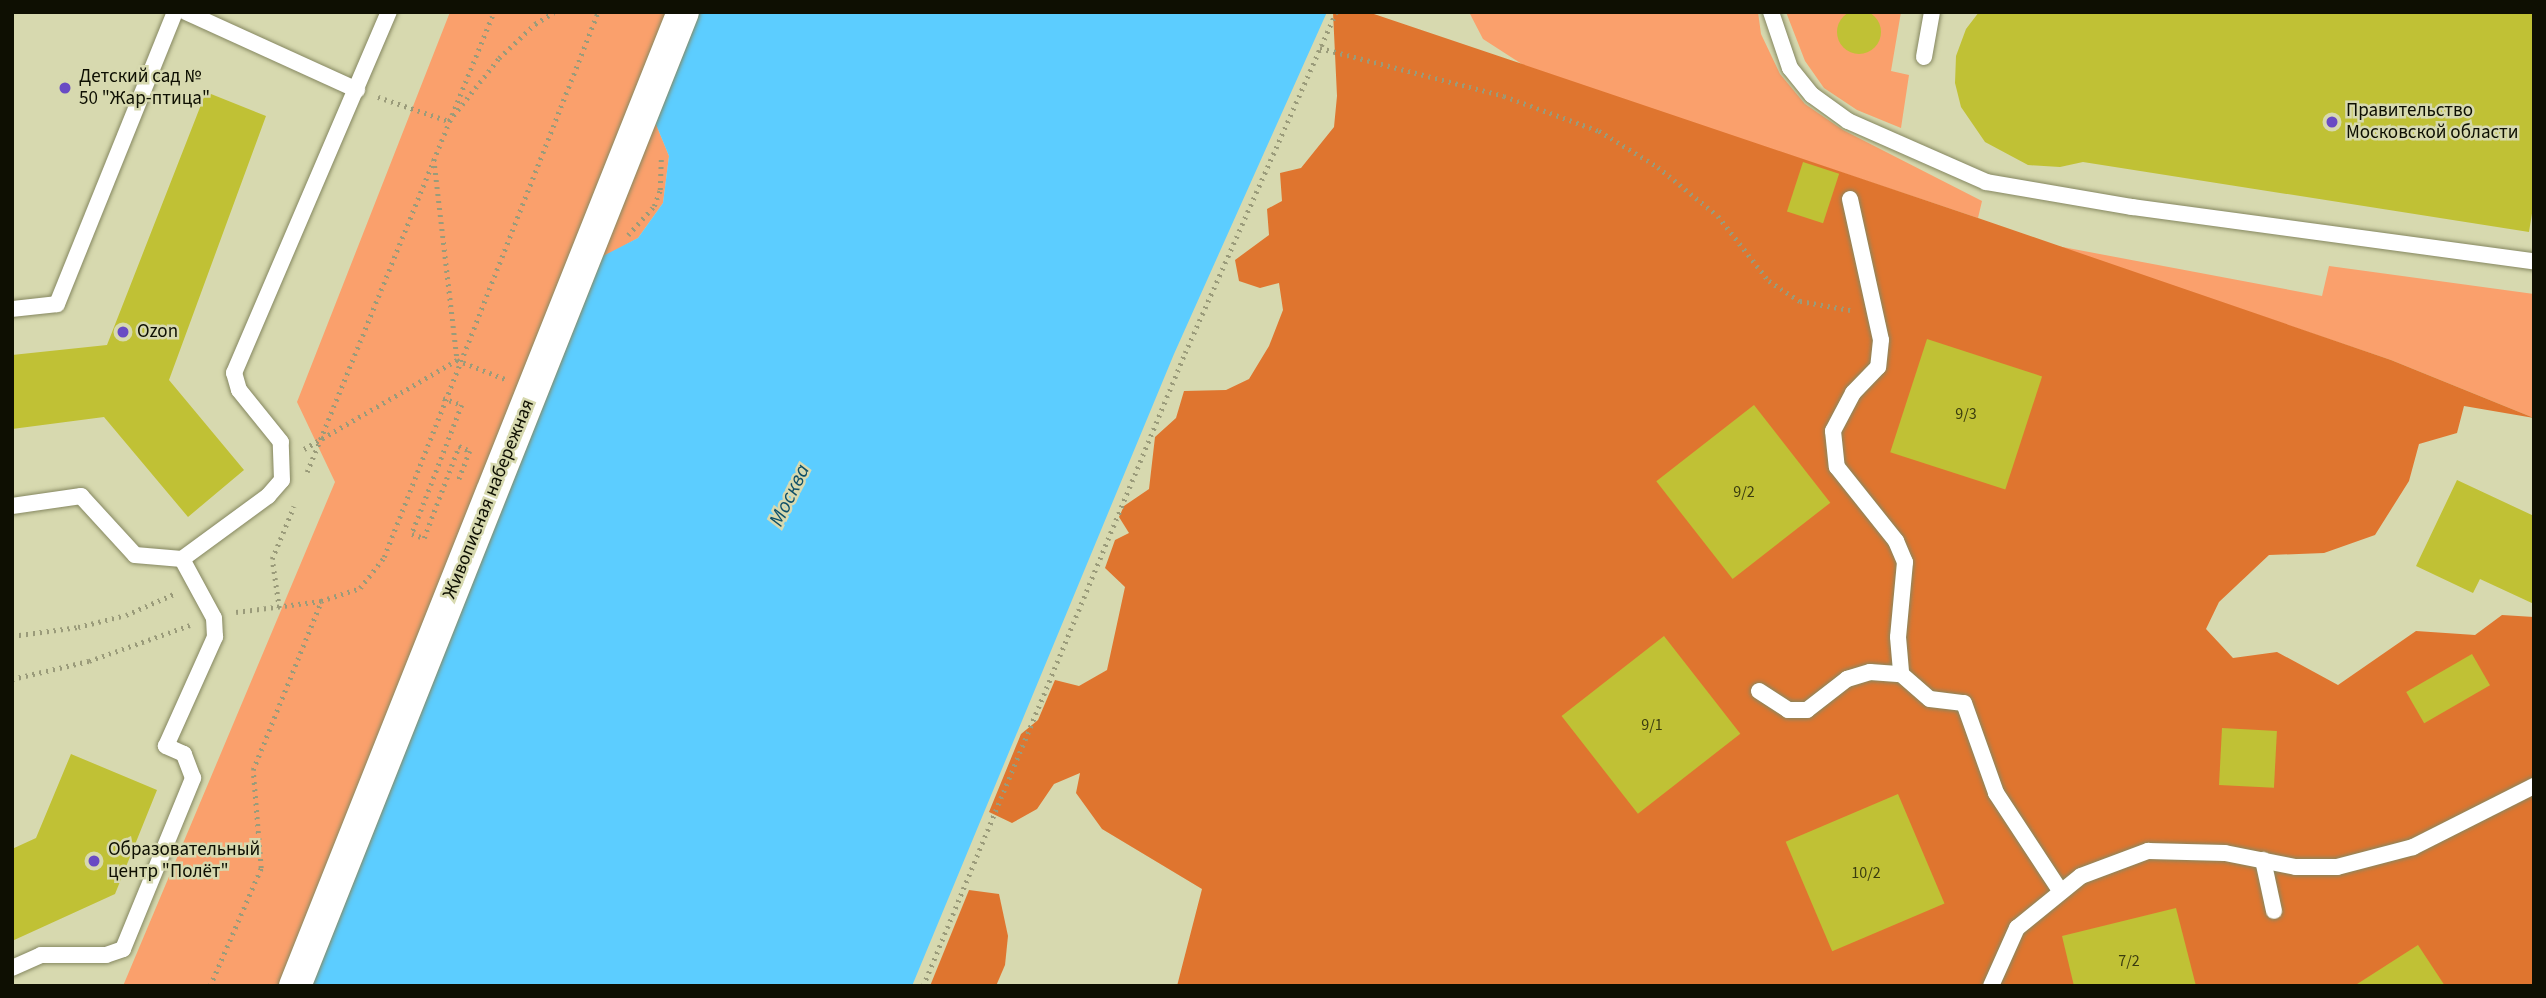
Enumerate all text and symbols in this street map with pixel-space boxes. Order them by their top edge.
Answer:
place label: Детский сад № 50 "Жар-птица" [79,66,210,110]
marker: Детский сад № 50 "Жар-птица" [57,80,73,96]
place label: Правительство Московской области [2346,100,2518,144]
marker: Правительство Московской области [2324,114,2340,130]
place label: Ozon [137,321,178,343]
marker: Ozon [115,324,131,340]
street label: Живописная набережная [438,396,540,602]
house number: 9/3 [1955,404,1977,424]
water label: Москва [763,460,815,530]
house number: 9/2 [1733,482,1755,502]
house number: 9/1 [1641,715,1663,735]
place label: Образовательный центр "Полёт" [108,839,260,883]
marker: Образовательный центр "Полёт" [86,853,102,869]
house number: 10/2 [1851,863,1881,883]
house number: 7/2 [2118,951,2140,971]

